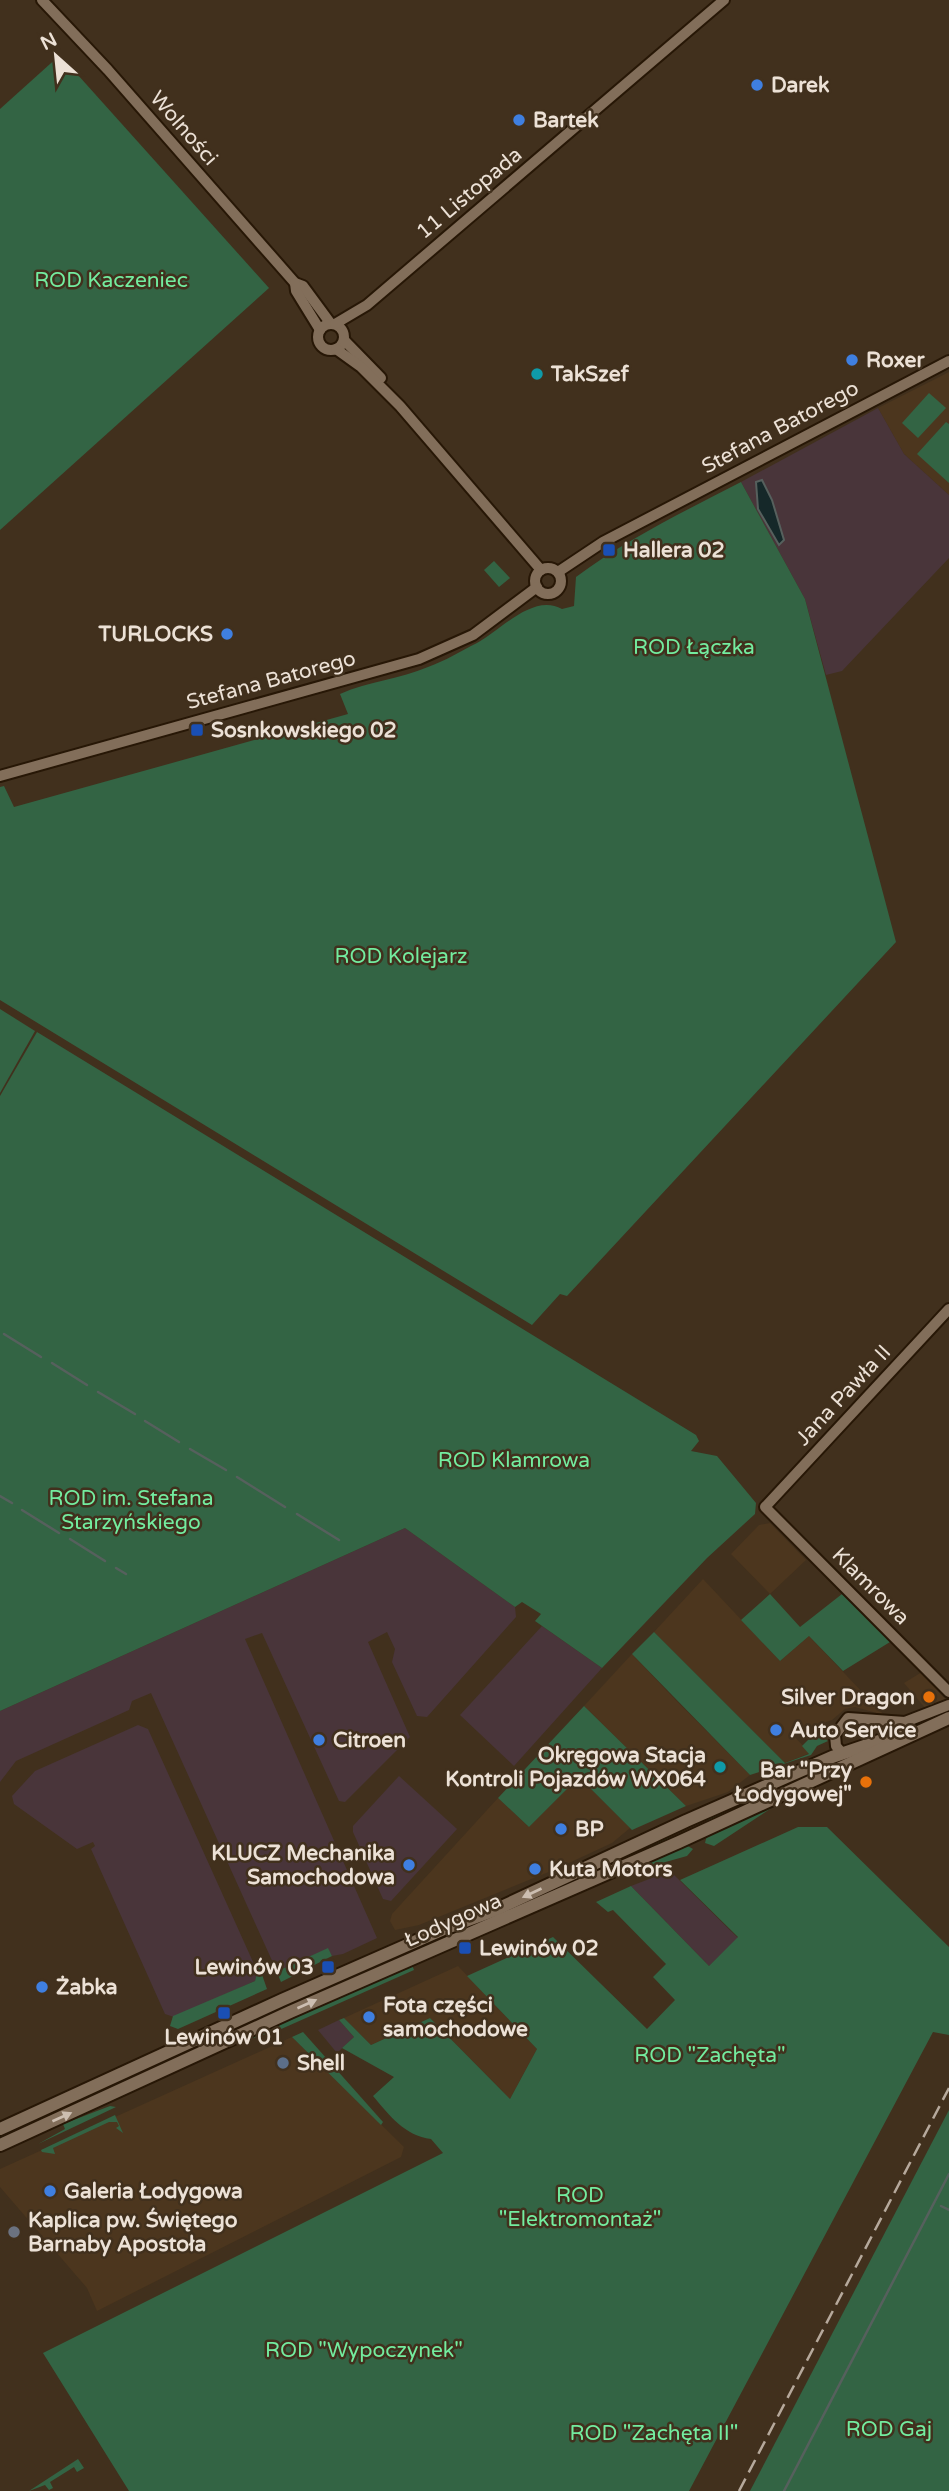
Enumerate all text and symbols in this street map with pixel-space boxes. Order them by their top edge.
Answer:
north arrow [21,21,91,91]
text: N [37,28,61,55]
place label: Darek [771,73,830,98]
marker: Darek [749,77,765,93]
street label: Wolności [145,86,223,171]
place label: Bartek [533,108,599,133]
marker: Bartek [511,112,527,128]
street label: 11 Listopada [412,142,527,245]
park label: ROD Kaczeniec [34,268,188,293]
place label: Roxer [866,348,925,373]
marker: Roxer [844,352,860,368]
place label: TakSzef [550,362,630,387]
marker: TakSzef [529,366,545,382]
street label: Stefana Batorego [697,376,863,479]
place label: Hallera 02 [623,538,725,563]
marker: Hallera 02 [601,542,617,558]
place label: TURLOCKS [98,622,213,647]
marker: TURLOCKS [219,626,235,642]
park label: ROD Łączka [633,635,755,660]
street label: Stefana Batorego [184,646,358,715]
place label: Sosnkowskiego 02 [211,718,397,743]
marker: Sosnkowskiego 02 [189,722,205,738]
park label: ROD Kolejarz [335,944,467,969]
street label: Jana Pawła II [791,1340,896,1451]
park label: ROD Klamrowa [438,1448,590,1473]
park label: ROD im. Stefana Starzyńskiego [49,1486,213,1535]
street label: Klamrowa [827,1542,915,1630]
place label: Silver Dragon [781,1685,915,1710]
marker: Silver Dragon [921,1689,937,1705]
place label: Auto Service [790,1718,917,1743]
marker: Auto Service [768,1722,784,1738]
place label: Citroen [333,1728,406,1753]
marker: Citroen [311,1732,327,1748]
place label: Okręgowa Stacja Kontroli Pojazdów WX064 [445,1743,706,1792]
place label: Bar "Przy Łodygowej" [734,1758,853,1807]
marker: Okręgowa Stacja Kontroli Pojazdów WX064 [712,1759,728,1775]
marker: Bar "Przy Łodygowej" [858,1774,874,1790]
place label: BP [575,1817,604,1842]
marker: BP [553,1821,569,1837]
place label: KLUCZ Mechanika Samochodowa [211,1841,395,1890]
marker: KLUCZ Mechanika Samochodowa [401,1857,417,1873]
place label: Kuta Motors [549,1857,673,1882]
marker: Kuta Motors [527,1861,543,1877]
one-way arrow [522,1887,542,1899]
street label: Łodygowa [401,1888,506,1953]
place label: Lewinów 02 [479,1936,599,1961]
marker: Lewinów 02 [457,1940,473,1956]
place label: Lewinów 03 [194,1955,314,1980]
marker: Lewinów 03 [320,1959,336,1975]
place label: Żabka [56,1975,118,2000]
marker: Żabka [34,1979,50,1995]
place label: Fota części samochodowe [383,1993,528,2042]
one-way arrow [297,1998,317,2010]
marker: Lewinów 01 [216,2005,232,2021]
marker: Fota części samochodowe [361,2009,377,2025]
place label: Lewinów 01 [164,2025,284,2050]
park label: ROD "Zachęta" [634,2043,786,2068]
place label: Shell [297,2051,345,2076]
marker: Shell [275,2055,291,2071]
one-way arrow [52,2111,72,2123]
place label: Galeria Łodygowa [64,2179,243,2204]
marker: Galeria Łodygowa [42,2183,58,2199]
park label: ROD "Elektromontaż" [499,2183,661,2232]
place label: Kaplica pw. Świętego Barnaby Apostoła [28,2207,238,2257]
marker: Kaplica pw. Świętego Barnaby Apostoła [6,2224,22,2240]
park label: ROD "Wypoczynek" [265,2338,463,2363]
park label: ROD Gaj [846,2417,932,2442]
park label: ROD "Zachęta II" [570,2421,738,2446]

